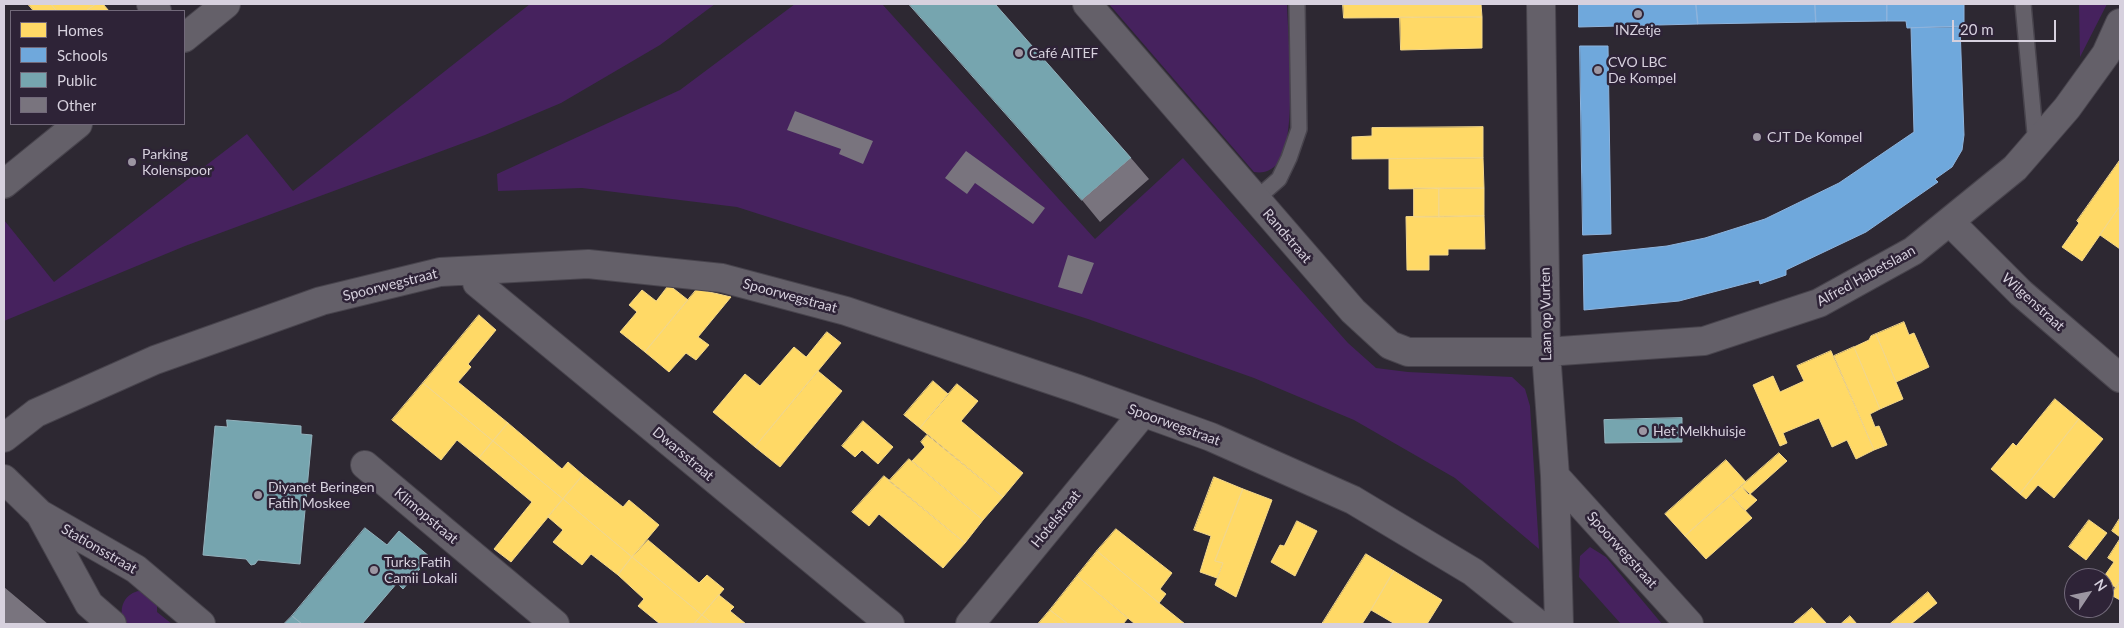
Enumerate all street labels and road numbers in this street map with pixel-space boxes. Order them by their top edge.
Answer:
street label: Randstraat [1259,206,1315,266]
street label: Alfred Habetslaan [1814,242,1918,310]
street label: Spoorwegstraat [341,265,439,305]
street label: Laan op Vurten [1537,267,1555,361]
street label: Wilgenstraat [1998,270,2068,334]
street label: Spoorwegstraat [741,275,839,317]
street label: Spoorwegstraat [1126,401,1222,449]
street label: Dwarsstraat [649,424,717,484]
street label: Klimopstraat [391,484,461,548]
street label: Hotelstraat [1028,487,1084,551]
street label: Spoorwegstraat [1583,508,1661,592]
street label: Stationsstraat [58,521,140,577]

